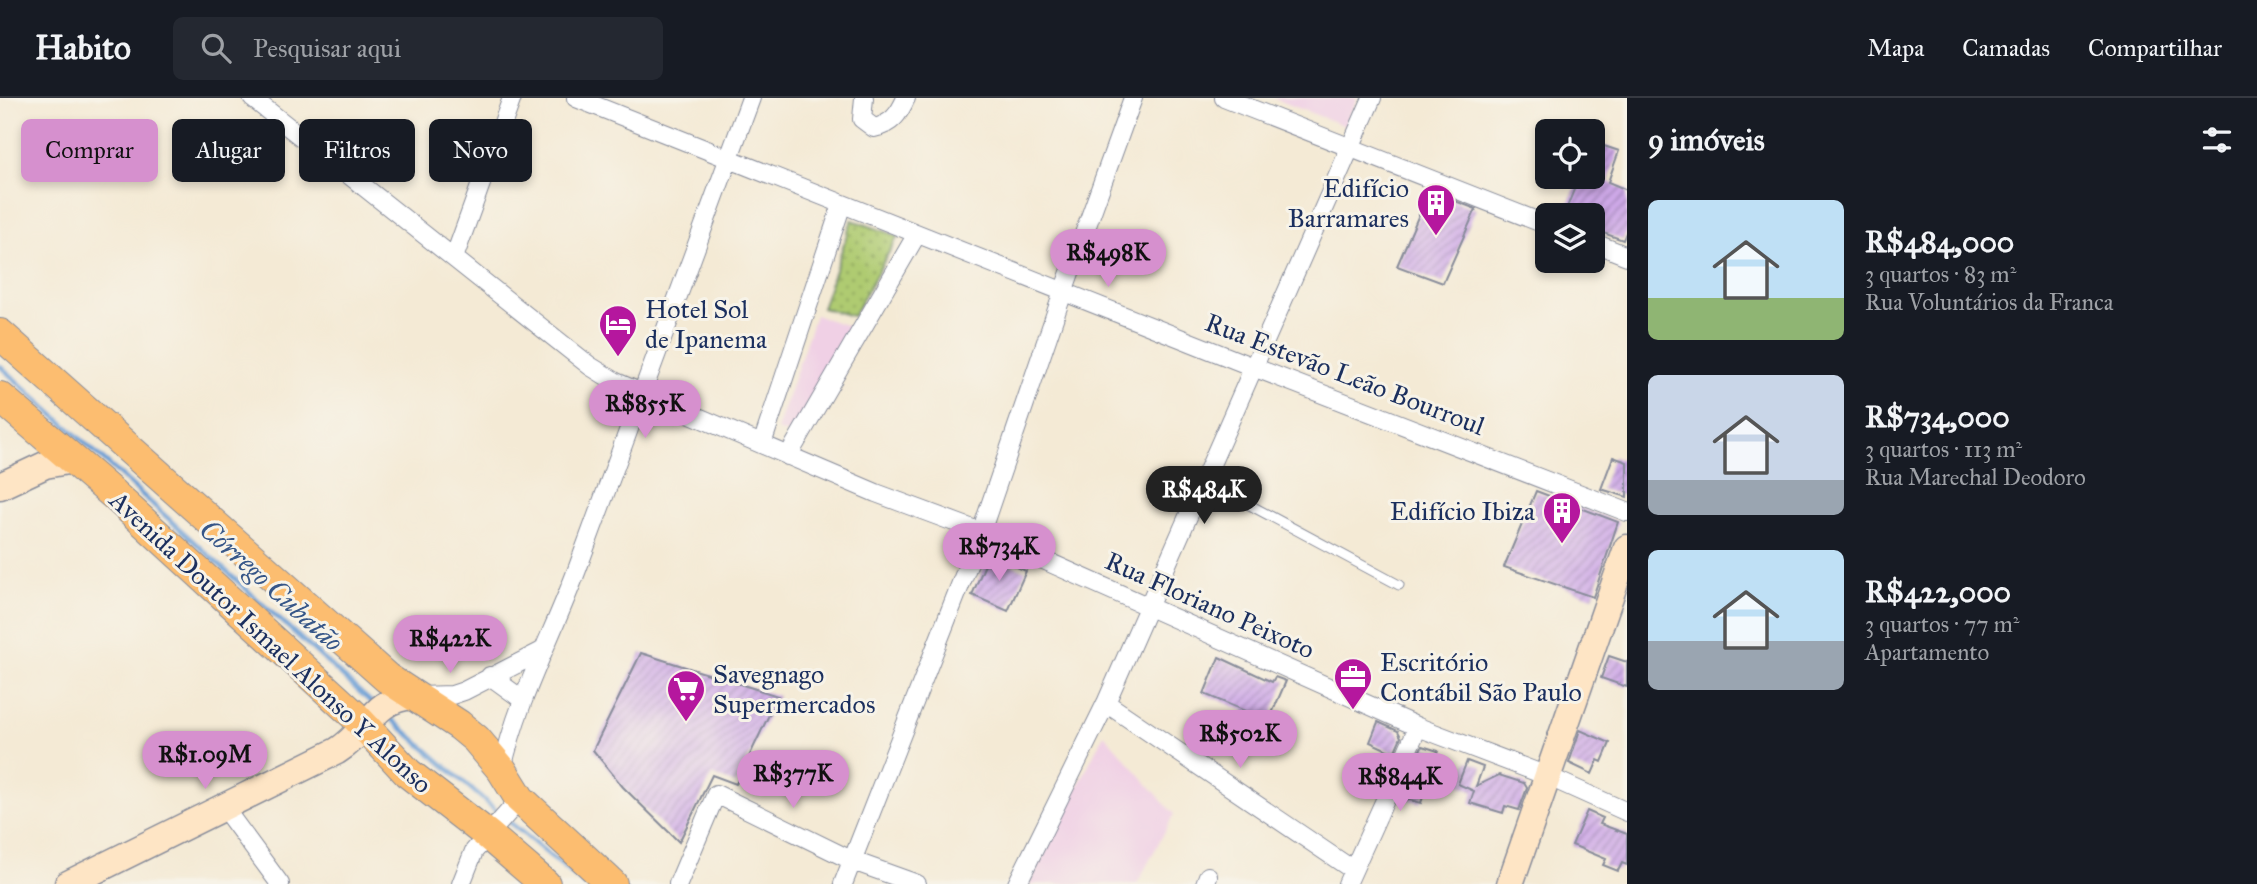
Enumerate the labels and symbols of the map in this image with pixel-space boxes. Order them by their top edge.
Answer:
place label: Edifício Barramares [1288,172,1409,234]
building icon: Edifício Barramares [1415,182,1457,237]
pin: R$498K [1051,230,1165,289]
place label: Hotel Sol de Ipanema [645,293,767,355]
hotel icon: Hotel Sol de Ipanema [597,303,639,358]
street label: Rua Estevão Leão Bourroul [1201,306,1489,442]
pin: R$855K [588,380,702,440]
pin: R$484K [1147,466,1261,526]
street label: Avenida Doutor Ismael Alonso Y Alonso [102,483,439,800]
building icon: Edifício Ibiza [1541,490,1583,545]
place label: Edifício Ibiza [1390,495,1535,527]
water label: Córrego Cubatão [192,512,351,659]
pin: R$734K [942,524,1056,583]
street label: Rua Floriano Peixoto [1100,544,1320,666]
pin: R$422K [393,616,507,675]
place label: Escritório Contábil São Paulo [1380,646,1582,708]
office icon: Escritório Contábil São Paulo [1332,656,1374,711]
place label: Savegnago Supermercados [713,658,875,720]
supermarket icon: Savegnago Supermercados [665,668,707,723]
pin: R$502K [1183,710,1297,770]
pin: R$1.09M [140,732,270,791]
pin: R$377K [736,750,850,810]
pin: R$844K [1343,754,1457,813]

